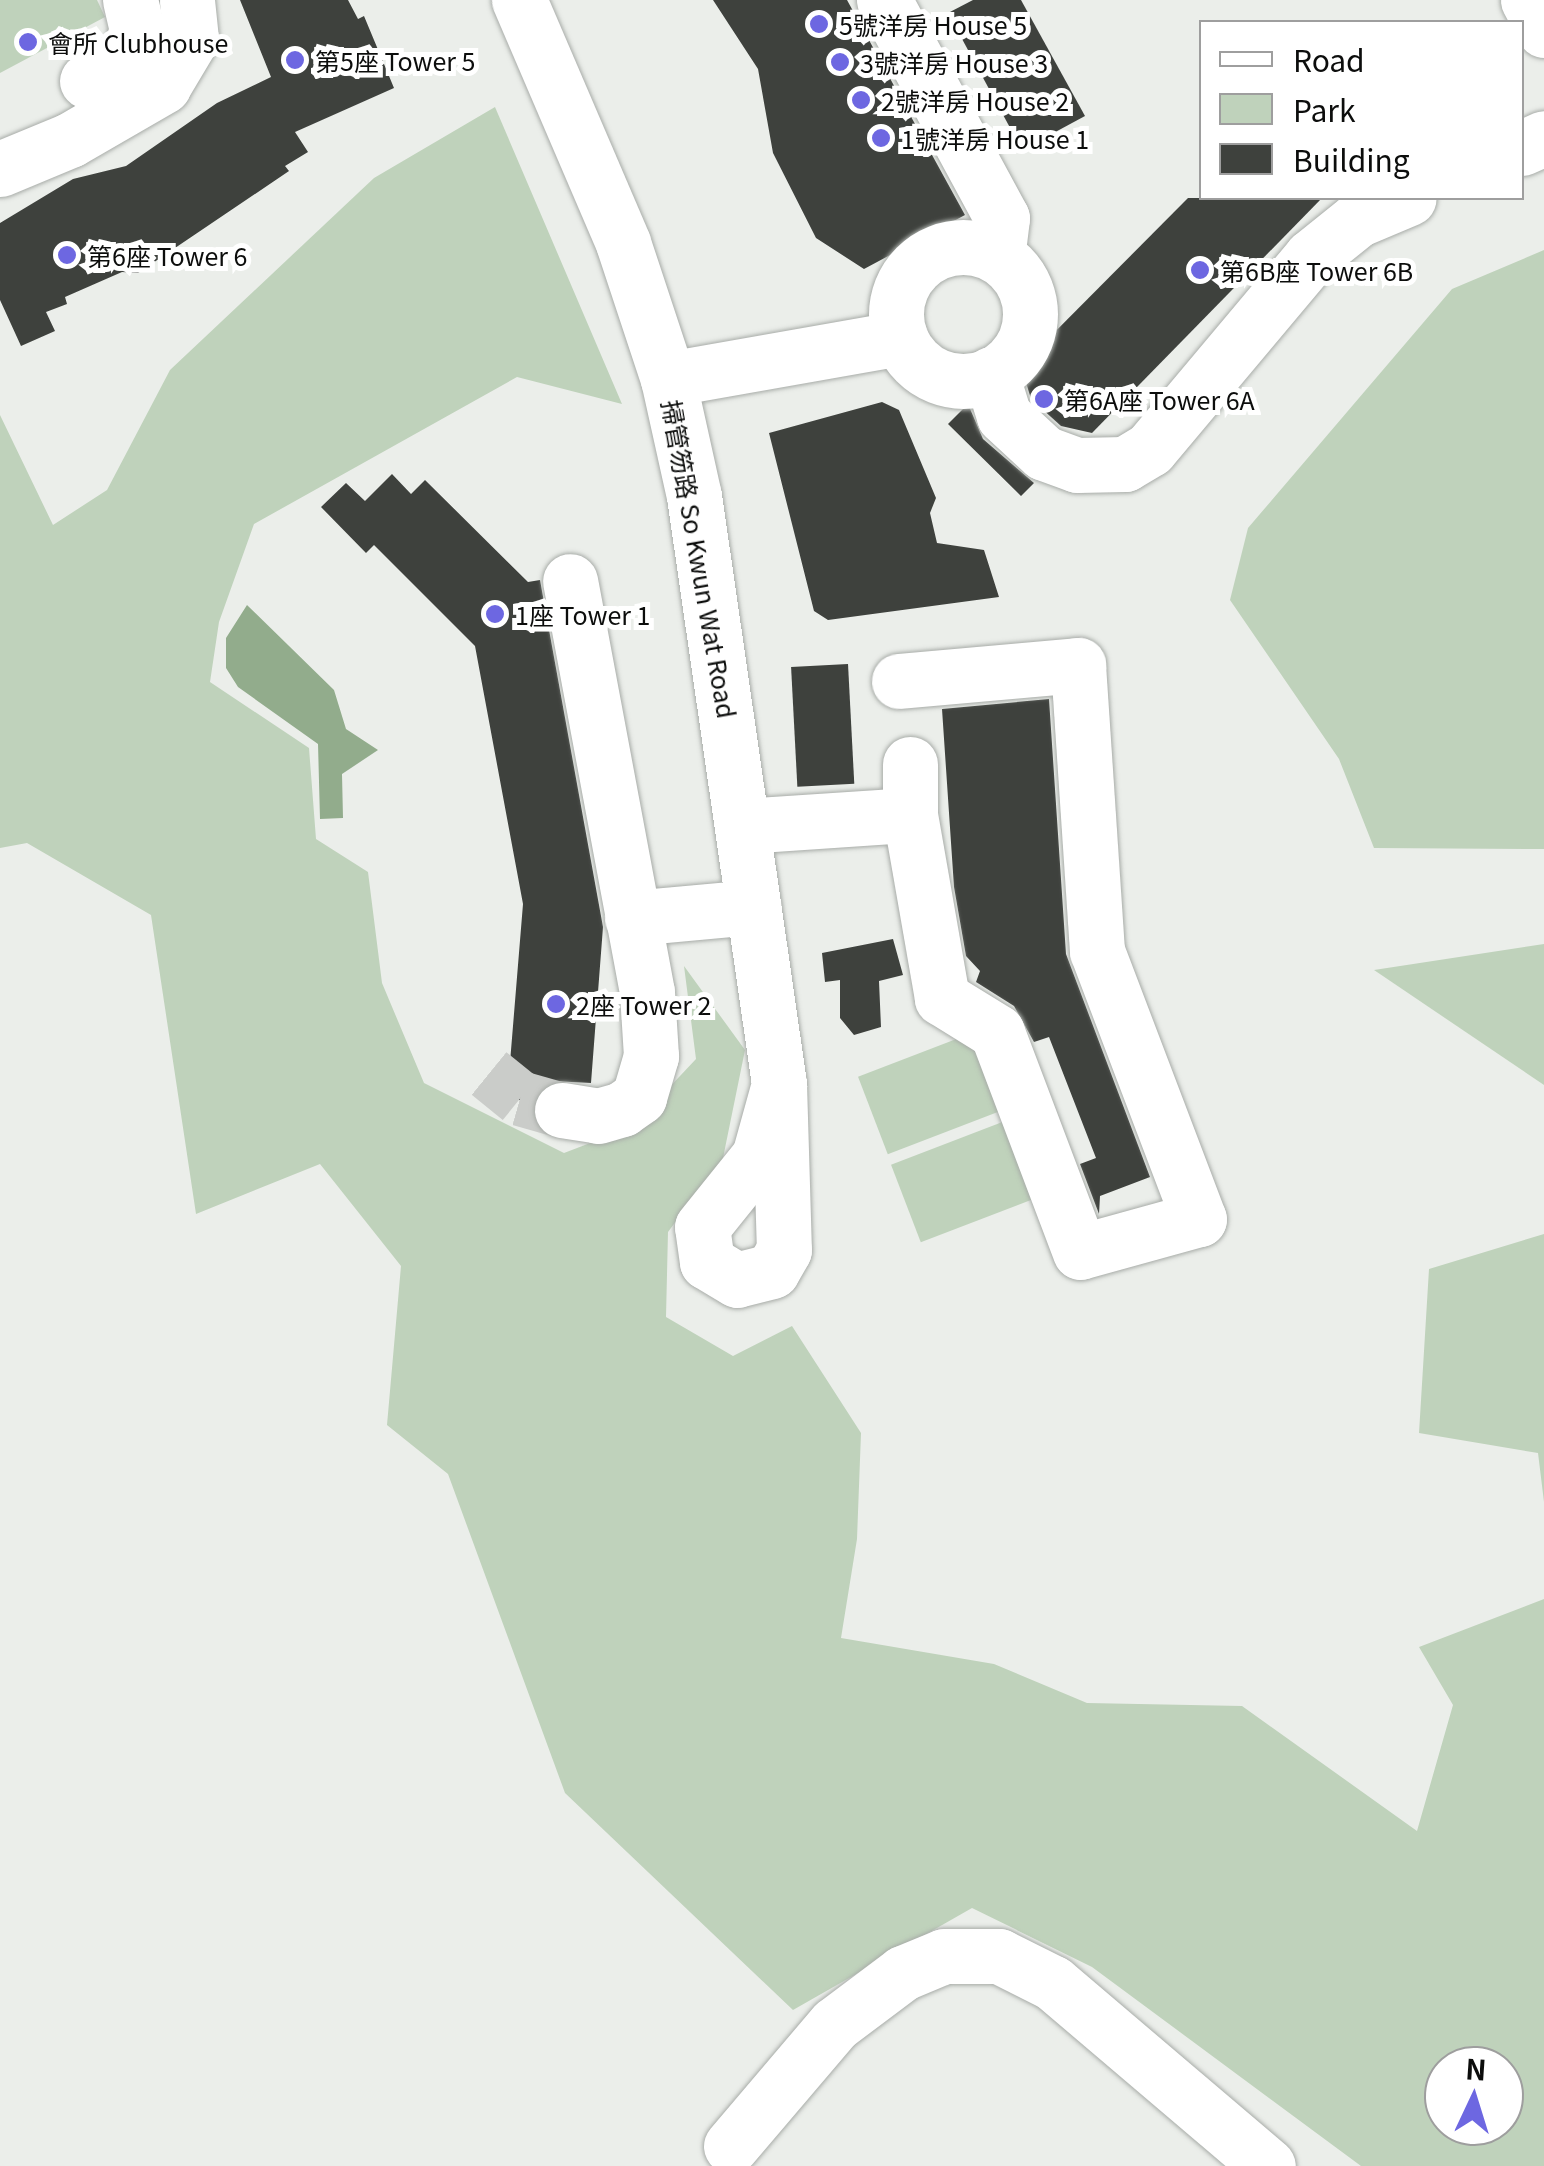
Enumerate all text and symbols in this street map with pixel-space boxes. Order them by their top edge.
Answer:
place label: 5號洋房 House 5 [839,9,1027,39]
marker: 5號洋房 House 5 [808,13,830,35]
legend [1199,20,1524,200]
place label: 會所 Clubhouse [48,27,228,57]
marker: 會所 Clubhouse [17,31,39,53]
text: Road [1293,37,1365,81]
place label: 第5座 Tower 5 [315,45,475,75]
place label: 3號洋房 House 3 [860,47,1048,77]
marker: 第5座 Tower 5 [284,49,306,71]
marker: 3號洋房 House 3 [829,51,851,73]
place label: 2號洋房 House 2 [881,85,1069,115]
text: Park [1293,87,1356,131]
marker: 2號洋房 House 2 [850,89,872,111]
place label: 1號洋房 House 1 [901,123,1089,153]
marker: 1號洋房 House 1 [870,127,892,149]
text: Building [1293,137,1410,181]
place label: 第6座 Tower 6 [87,240,247,270]
marker: 第6座 Tower 6 [56,244,78,266]
place label: 第6B座 Tower 6B [1220,255,1413,285]
marker: 第6B座 Tower 6B [1189,259,1211,281]
place label: 第6A座 Tower 6A [1064,384,1255,414]
marker: 第6A座 Tower 6A [1033,388,1055,410]
street label: 掃管笏路 So Kwun Wat Road [657,397,743,721]
place label: 1座 Tower 1 [515,599,650,629]
marker: 1座 Tower 1 [484,603,506,625]
place label: 2座 Tower 2 [576,989,711,1019]
marker: 2座 Tower 2 [545,993,567,1015]
north arrow [1424,2046,1524,2146]
text: N [1464,2047,1488,2089]

